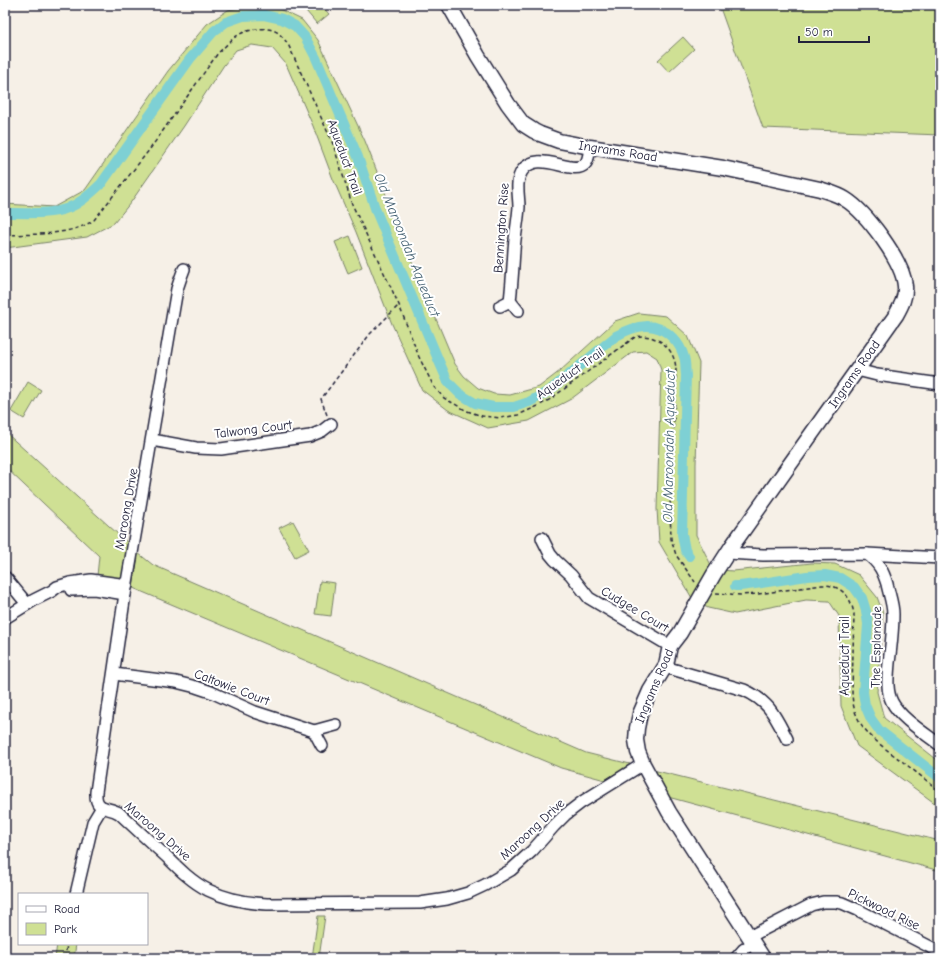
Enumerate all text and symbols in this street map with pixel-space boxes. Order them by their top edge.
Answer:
scale bar [799,18,869,44]
text: 50 m [805,25,833,39]
street label: Aqueduct Trail [324,117,366,197]
street label: Ingrams Road [578,137,658,165]
water label: Old Maroondah Aqueduct [370,171,444,321]
street label: Bennington Rise [490,182,512,274]
street label: Ingrams Road [825,337,883,411]
street label: Aqueduct Trail [533,344,607,402]
water label: Old Maroondah Aqueduct [659,368,679,523]
street label: Talwong Court [213,417,294,441]
street label: Maroong Drive [111,467,141,551]
street label: Cudgee Court [598,583,673,636]
street label: The Esplanade [868,606,884,688]
street label: Aqueduct Trail [837,616,852,696]
street label: Ingrams Road [632,647,676,725]
street label: Caltowie Court [192,666,273,709]
street label: Maroong Drive [497,795,568,863]
street label: Maroong Drive [122,798,194,864]
street label: Pickwood Rise [846,885,923,933]
legend [18,893,148,945]
text: Road [54,902,80,916]
text: Park [54,922,77,936]

